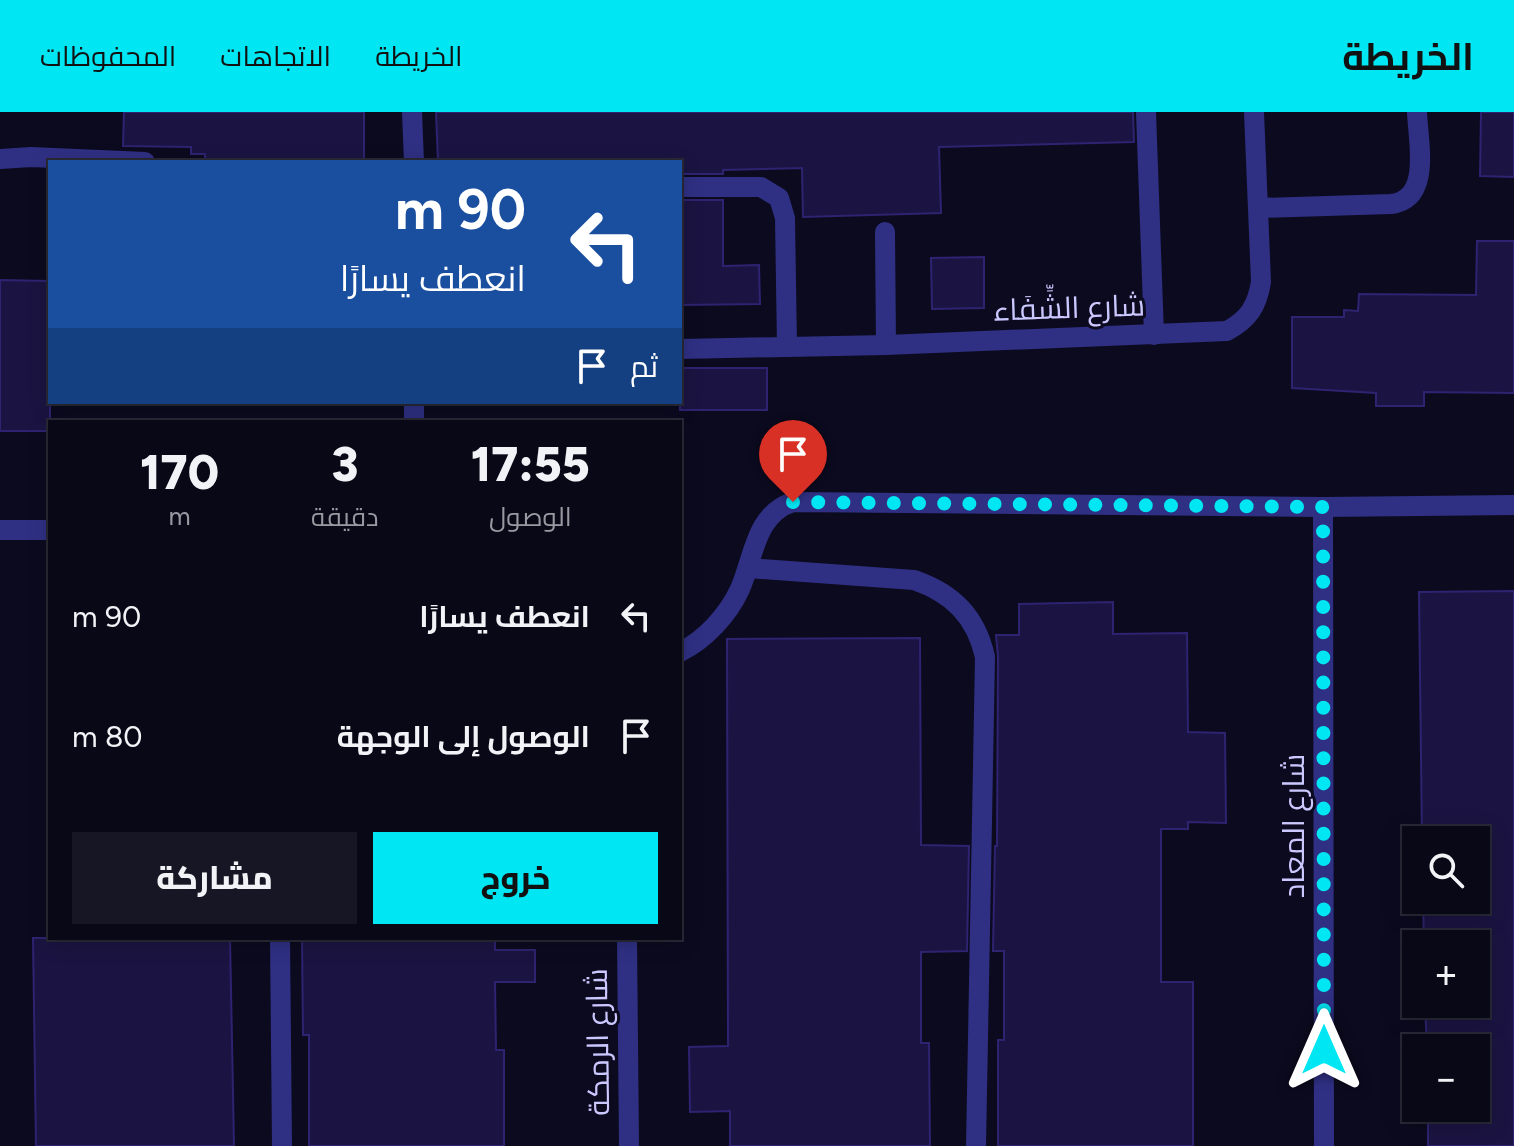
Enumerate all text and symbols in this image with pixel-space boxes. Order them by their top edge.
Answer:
text: الخريطة [1342,34,1474,80]
text: المحفوظات [40,39,176,73]
text: الاتجاهات [220,39,331,73]
text: الخريطة [375,39,463,73]
text: 90 m [395,176,526,243]
icon: left [554,192,658,296]
text: انعطف يسارًا [340,257,526,300]
street label: شارع الشِّفَاء [992,280,1146,331]
icon: arrive [570,344,614,388]
text: ثم [630,348,658,385]
pin [759,420,827,502]
icon: arrive [771,432,815,476]
text: 3 [331,435,358,493]
text: 17:55 [471,435,590,493]
text: 170 [140,443,219,501]
text: m [168,500,191,532]
text: دقيقة [311,501,379,533]
text: الوصول [489,501,572,533]
icon: left [614,594,658,638]
text: 90 m [72,598,141,635]
text: انعطف يسارًا [419,598,590,635]
icon: arrive [614,714,658,758]
text: 80 m [72,718,143,755]
text: الوصول إلى الوجهة [337,718,590,755]
street label: شارع المعاد [1275,754,1314,898]
map controls [1402,826,1490,1122]
button: search [1402,826,1490,914]
button: مشاركة [72,832,357,924]
button: خروج [373,832,658,924]
button: + [1402,930,1490,1018]
street label: شارع الرمكة [578,968,619,1116]
position arrow [1282,1008,1366,1092]
button: − [1402,1034,1490,1122]

